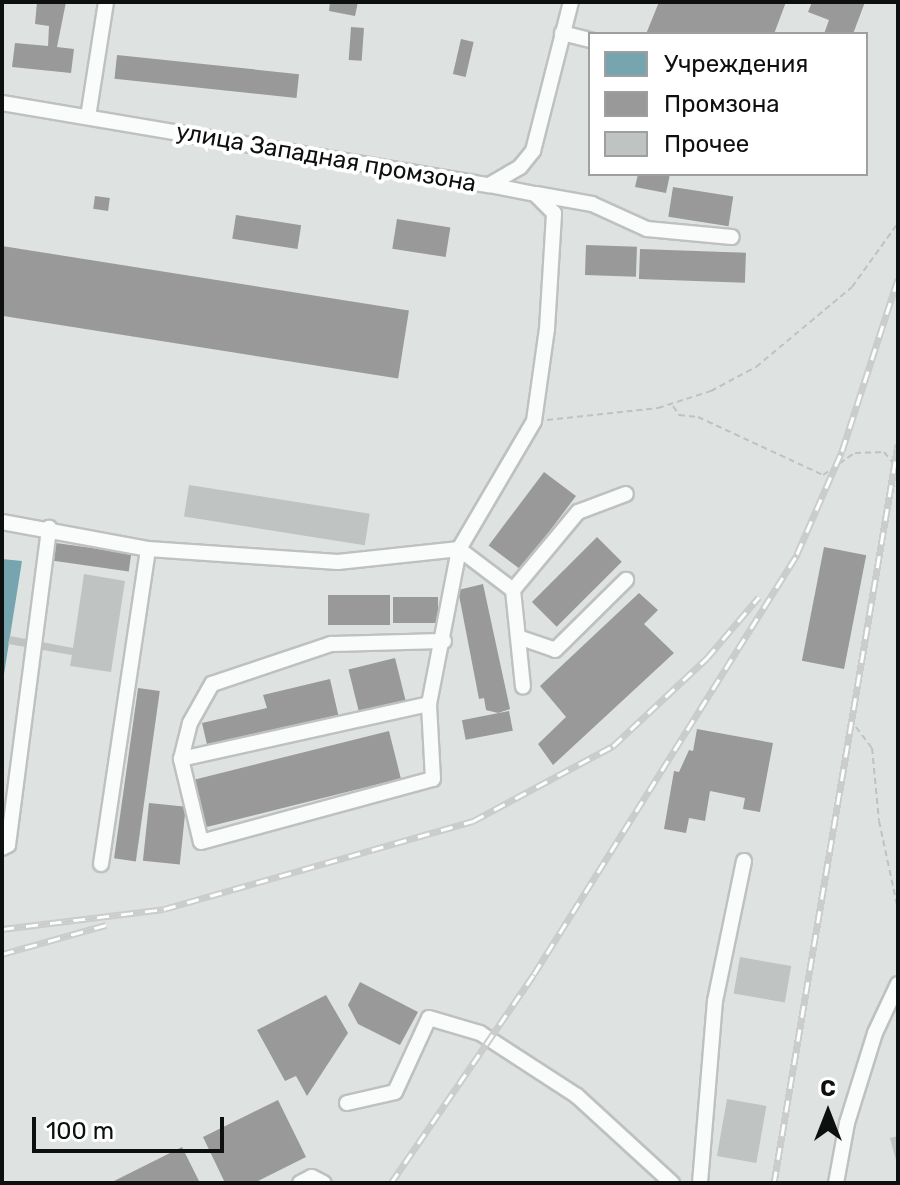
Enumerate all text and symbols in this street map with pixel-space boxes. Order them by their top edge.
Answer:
legend [588,32,868,176]
text: Учреждения [664,50,808,78]
text: Промзона [664,90,780,118]
street label: улица Западная промзона [174,117,478,199]
text: Прочее [664,130,749,158]
north arrow [788,1073,868,1153]
text: С [820,1075,836,1102]
scale bar [36,1101,228,1151]
text: 100 m [46,1117,114,1145]

